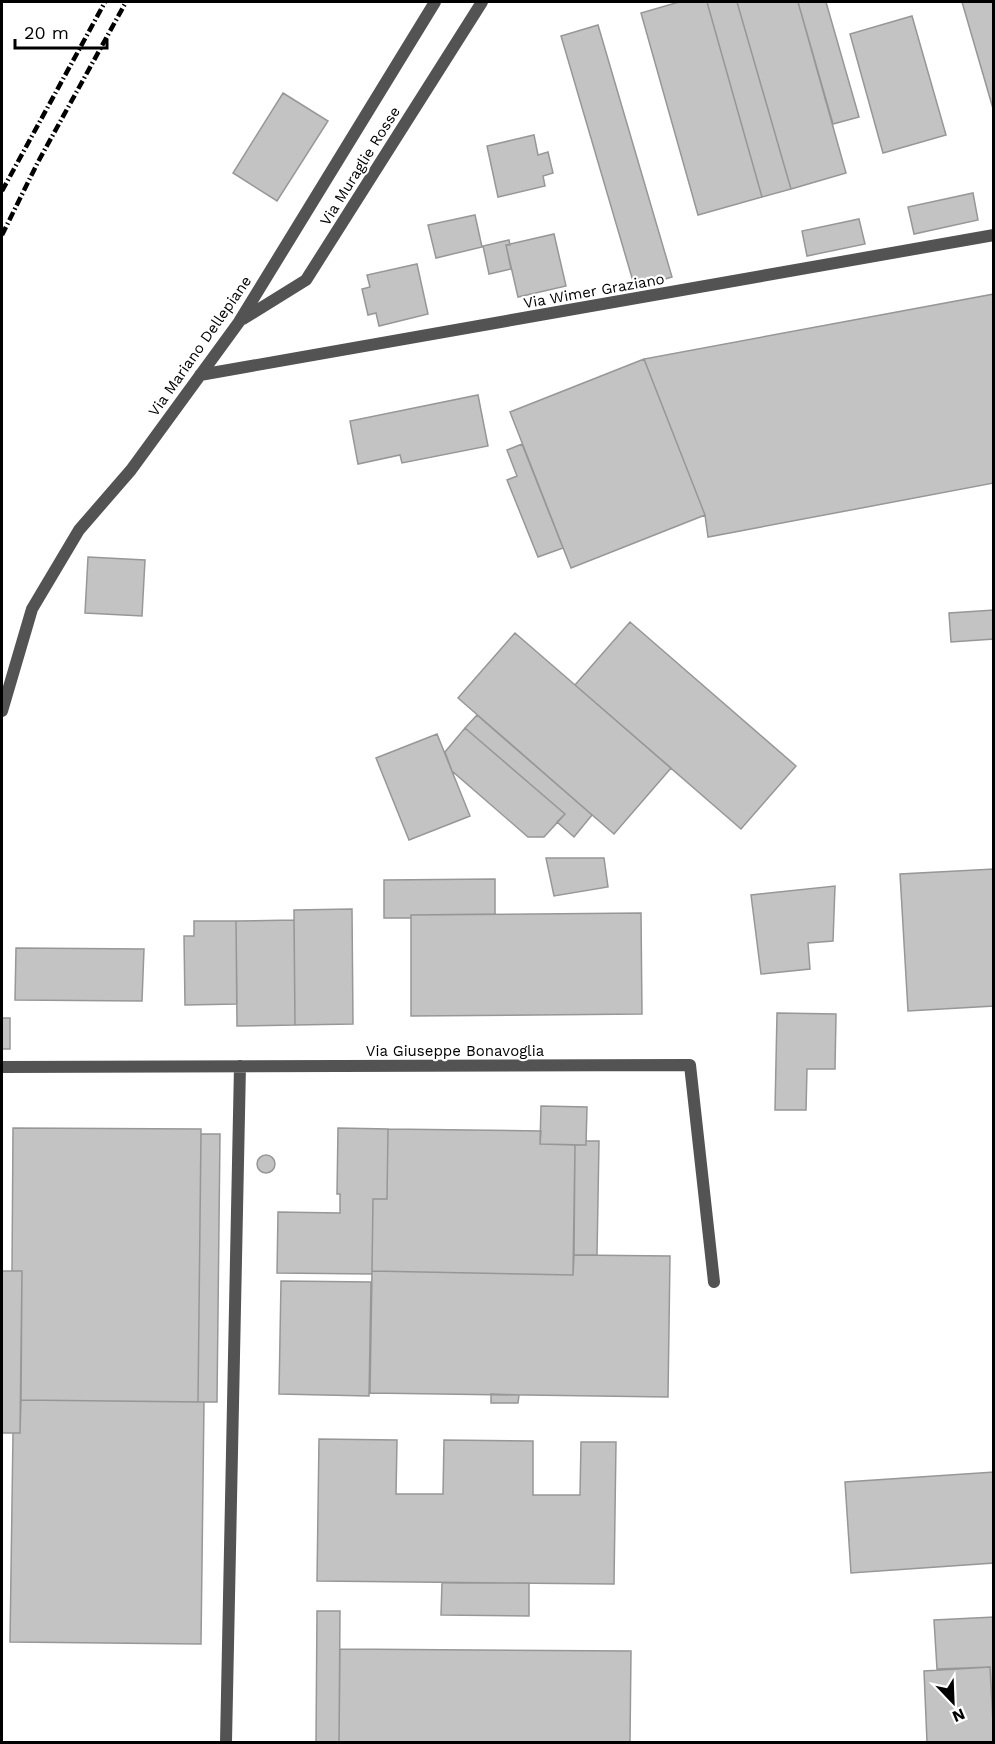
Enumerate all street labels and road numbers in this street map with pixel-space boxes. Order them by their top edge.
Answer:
street label: Via Muraglie Rosse [316,103,404,229]
street label: Via Wimer Graziano [522,270,666,312]
street label: Via Mariano Dellepiane [145,272,255,420]
street label: Via Giuseppe Bonavoglia [366,1042,545,1060]

